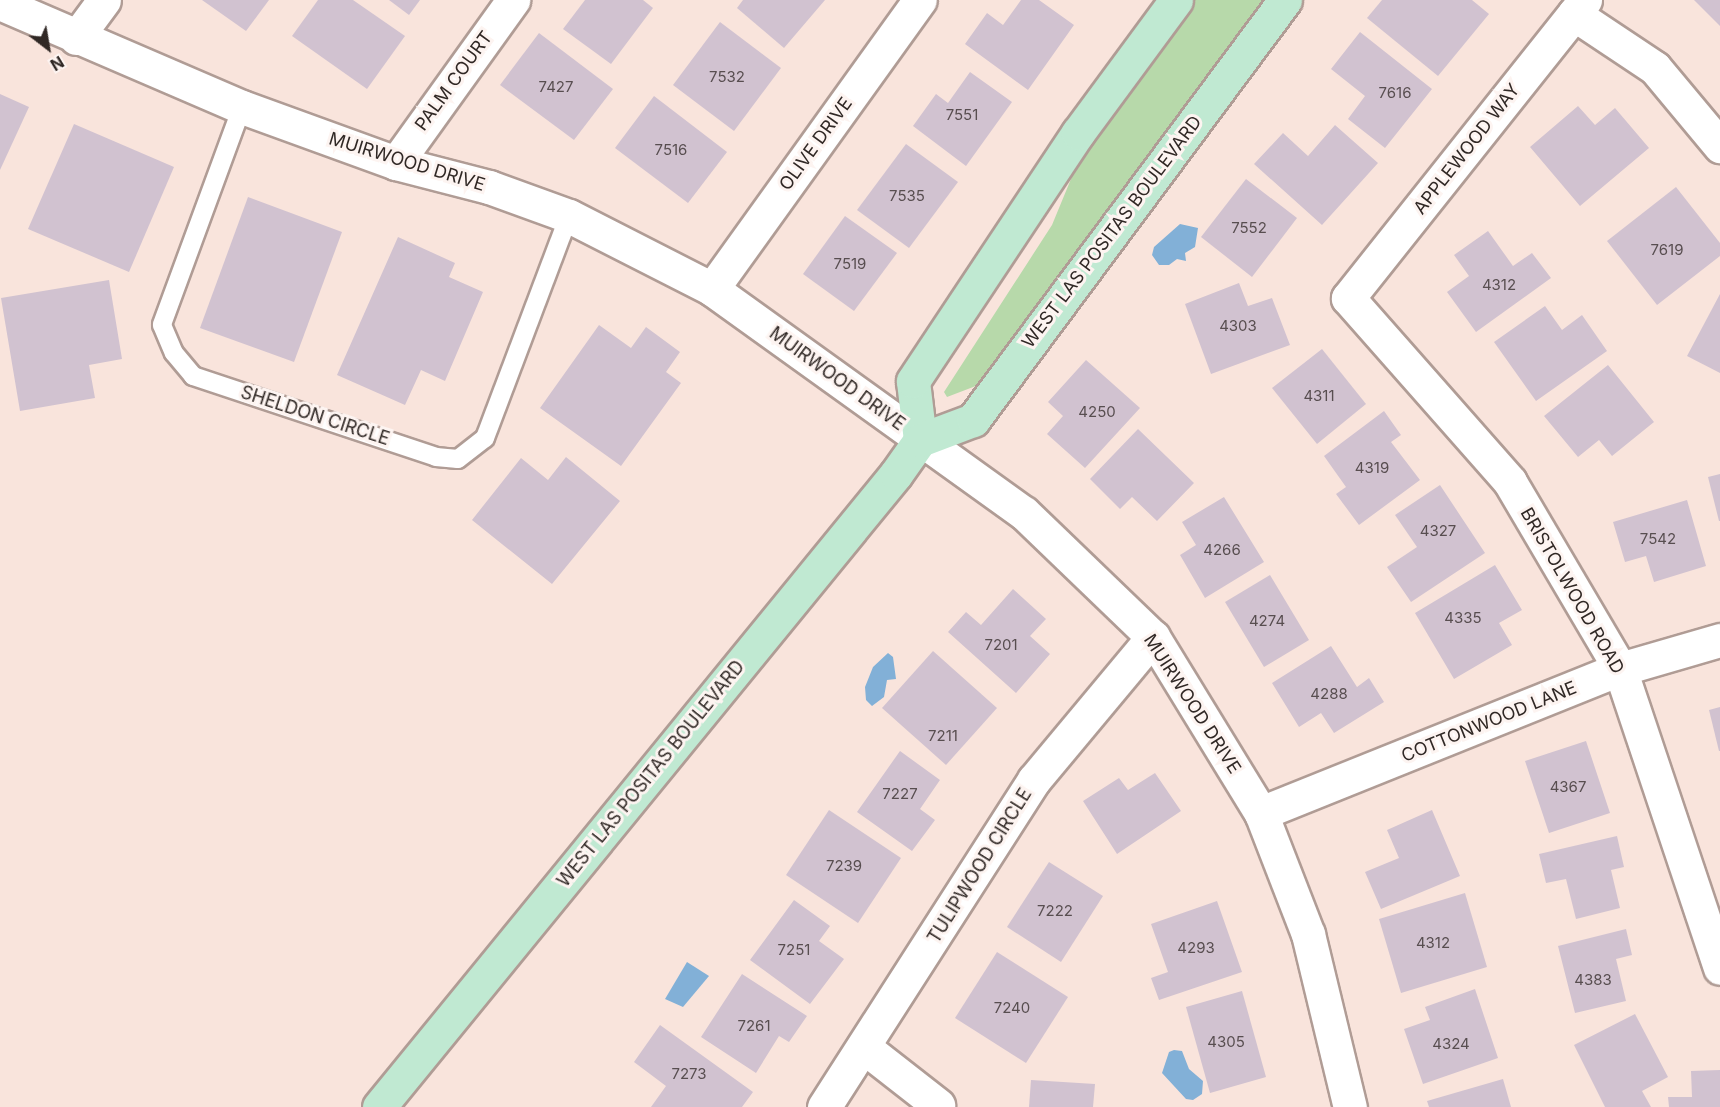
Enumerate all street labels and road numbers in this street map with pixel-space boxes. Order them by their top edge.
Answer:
street label: PALM COURT [411,27,497,135]
street label: APPLEWOOD WAY [1409,79,1525,219]
street label: OLIVE DRIVE [775,93,857,195]
street label: WEST LAS POSITAS BOULEVARD [1018,112,1206,352]
street label: MUIRWOOD DRIVE [326,128,488,196]
street label: MUIRWOOD DRIVE [765,323,909,435]
street label: SHELDON CIRCLE [238,382,392,450]
street label: BRISTOLWOOD ROAD [1516,504,1628,678]
street label: MUIRWOOD DRIVE [1139,630,1245,778]
street label: WEST LAS POSITAS BOULEVARD [553,657,749,891]
street label: COTTONWOOD LANE [1398,677,1580,767]
street label: TULIPWOOD CIRCLE [924,785,1036,947]

